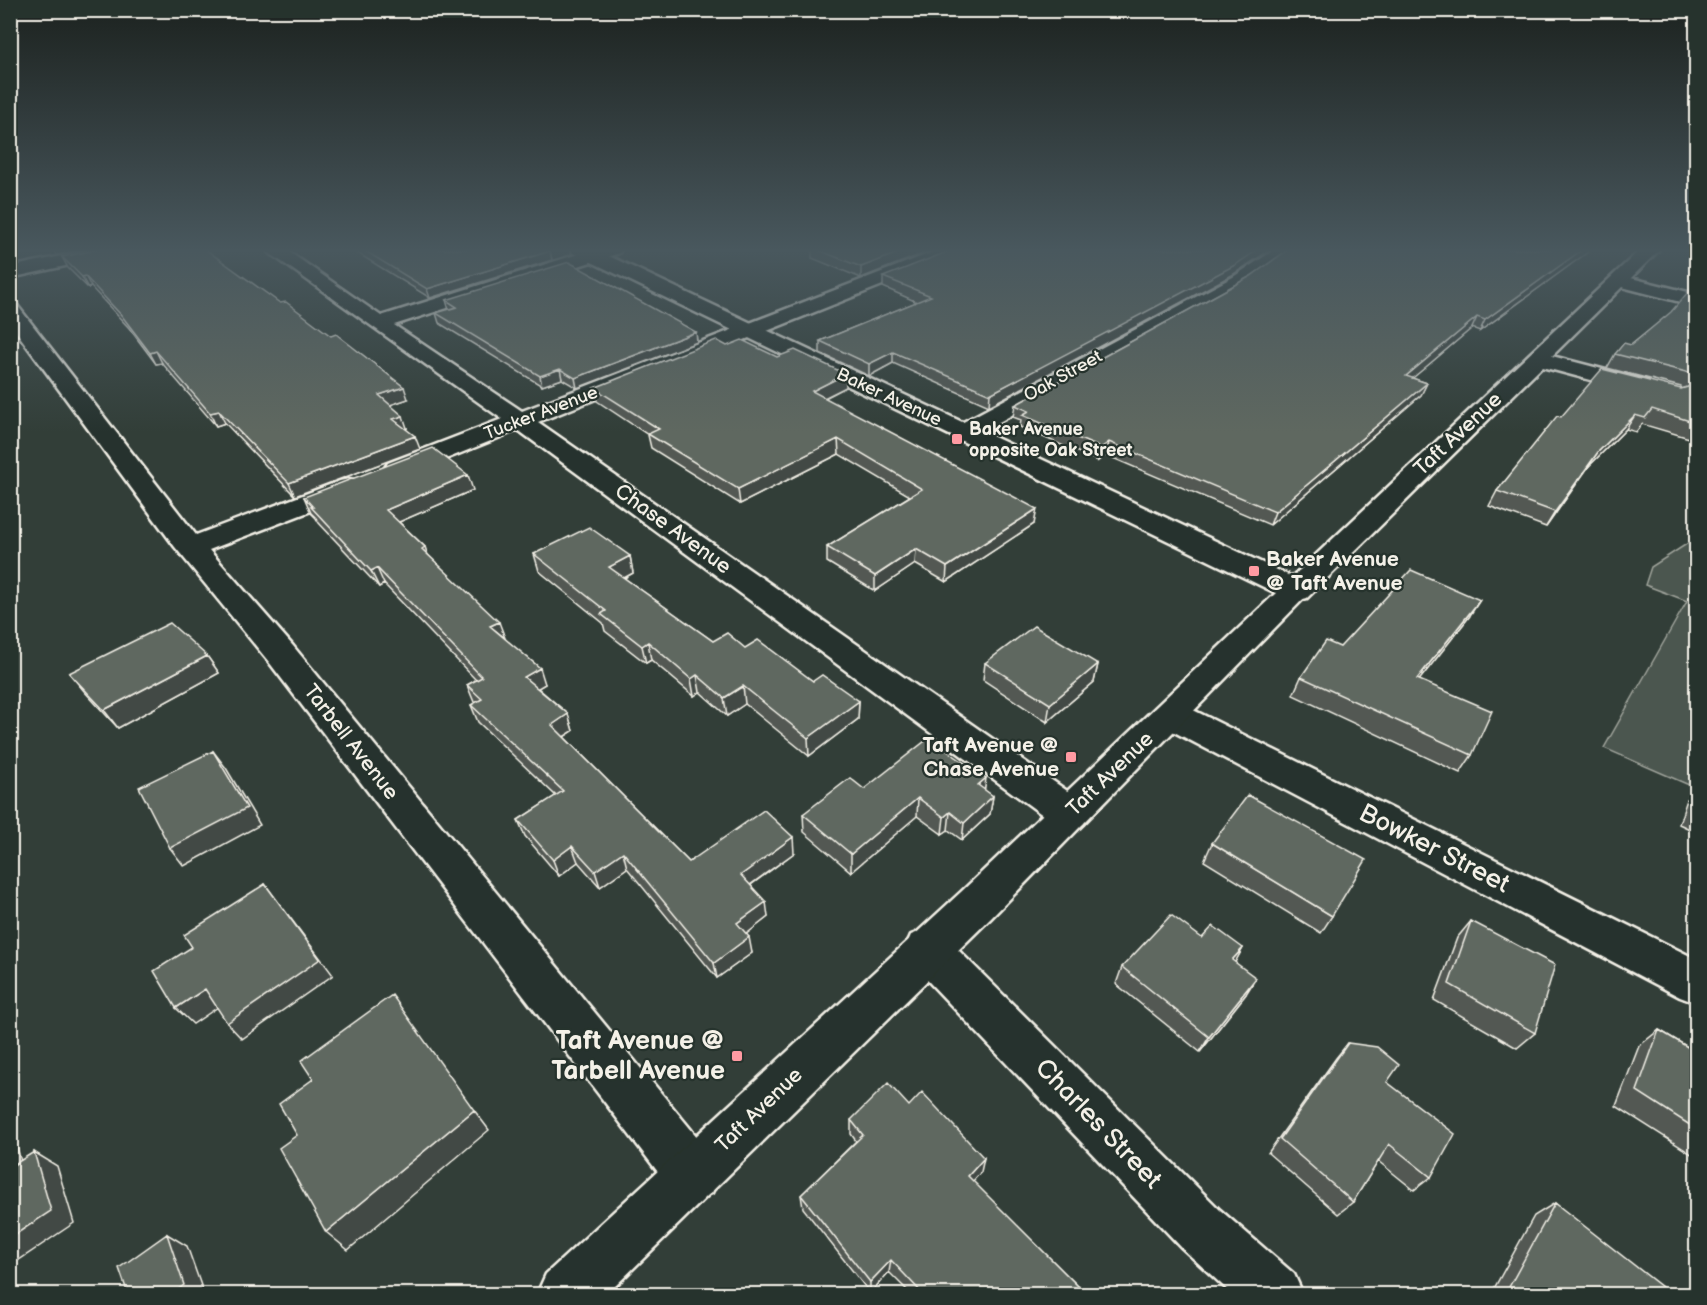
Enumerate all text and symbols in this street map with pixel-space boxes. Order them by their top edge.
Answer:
street label: Oak Street [1020,346,1106,406]
street label: Baker Avenue [833,364,945,431]
street label: Tucker Avenue [481,382,601,444]
street label: Taft Avenue [1409,387,1507,481]
place label: Baker Avenue opposite Oak Street [969,419,1133,461]
marker: Baker Avenue opposite Oak Street [950,432,964,446]
street label: Chase Avenue [610,478,736,580]
place label: Baker Avenue @ Taft Avenue [1266,547,1403,596]
marker: Baker Avenue @ Taft Avenue [1247,564,1261,578]
street label: Tarbell Avenue [298,679,404,805]
street label: Taft Avenue [1061,726,1159,822]
place label: Taft Avenue @ Chase Avenue [922,733,1059,782]
marker: Taft Avenue @ Chase Avenue [1064,750,1078,764]
street label: Bowker Street [1354,798,1514,900]
place label: Taft Avenue @ Tarbell Avenue [552,1026,725,1087]
marker: Taft Avenue @ Tarbell Avenue [730,1049,744,1063]
street label: Charles Street [1028,1053,1168,1195]
street label: Taft Avenue [710,1062,808,1158]

